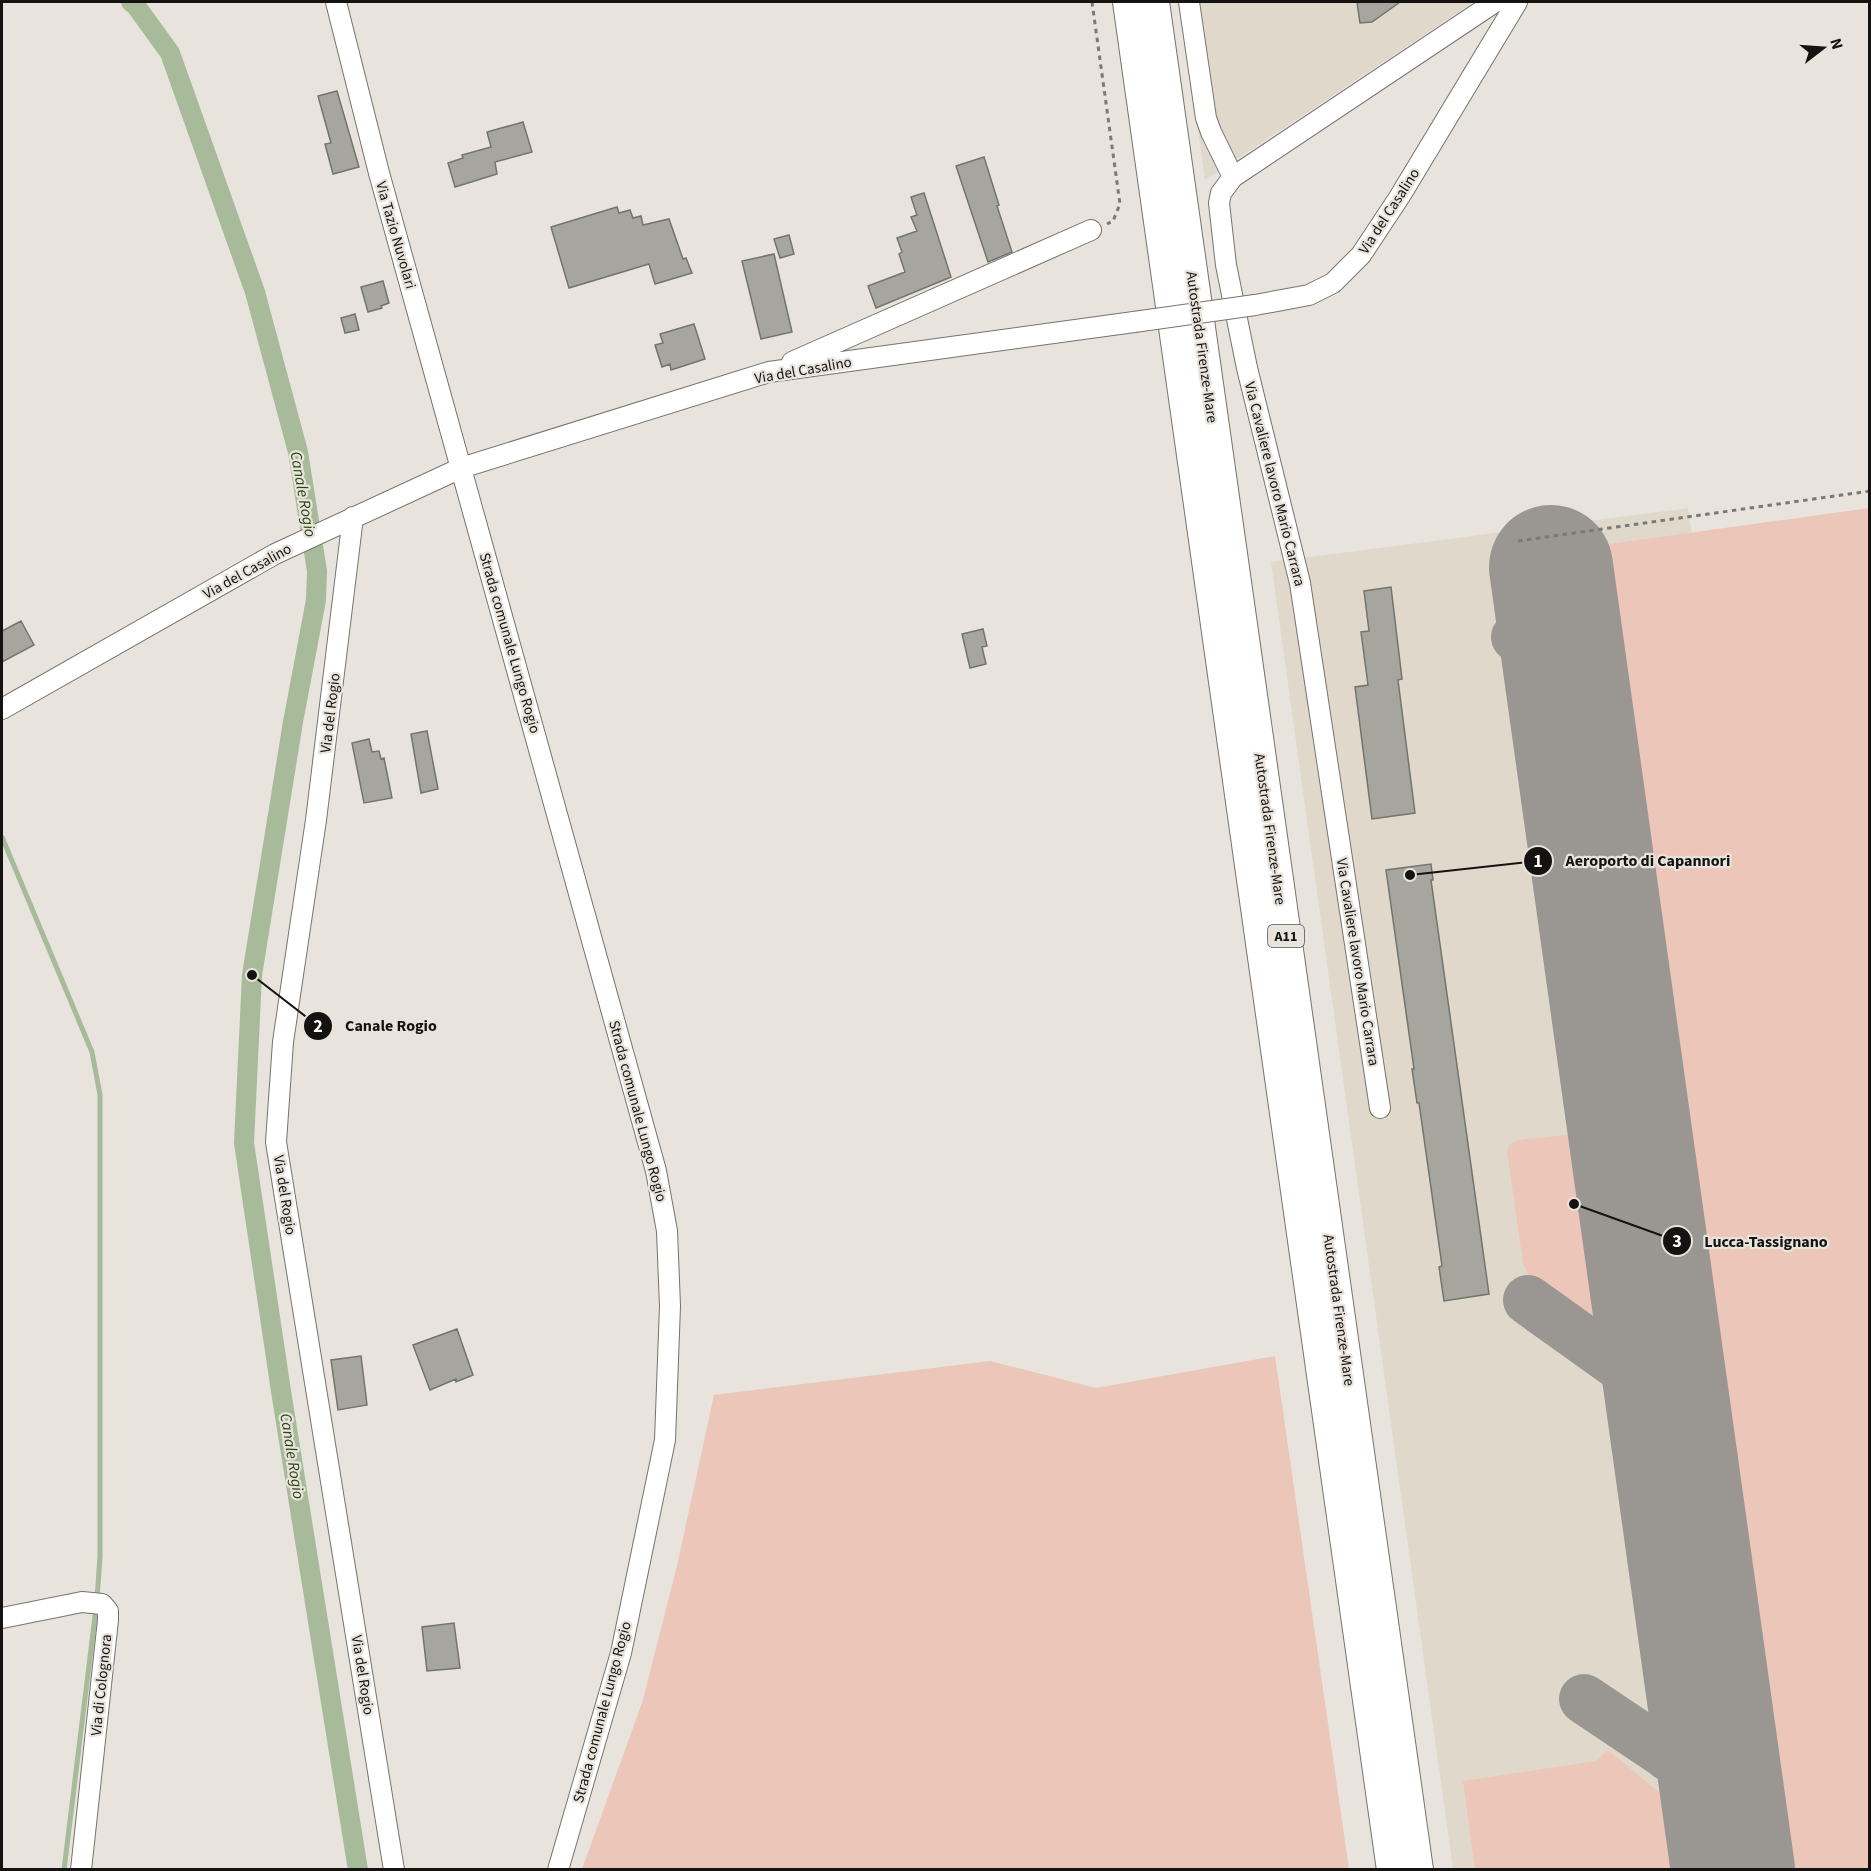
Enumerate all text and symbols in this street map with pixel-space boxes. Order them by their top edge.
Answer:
north arrow [1793,18,1853,78]
text: N [1824,36,1848,52]
street label: Via del Casalino [1354,164,1425,258]
street label: Via Tazio Nuvolari [370,179,421,291]
street label: Autostrada Firenze-Mare [1180,270,1223,424]
street label: Via del Casalino [753,352,853,389]
street label: Via Cavaliere lavoro Mario Carrara [1239,380,1310,589]
water label: Canale Rogio [285,450,321,539]
street label: Via del Casalino [199,538,295,604]
street label: Strada comunale Lungo Rogio [474,550,545,736]
street label: Via del Rogio [315,672,346,754]
street label: Autostrada Firenze-Mare [1248,752,1291,906]
callout: Aeroporto di Capannori [1523,844,1742,878]
text: 1 [1533,849,1543,874]
text: Aeroporto di Capannori [1565,850,1730,872]
street label: Via Cavaliere lavoro Mario Carrara [1331,857,1384,1067]
road number: A11 [1268,925,1304,947]
callout: Canale Rogio [303,1009,449,1043]
text: 2 [313,1014,323,1039]
text: Canale Rogio [345,1015,437,1037]
street label: Strada comunale Lungo Rogio [603,1018,672,1204]
street label: Via del Rogio [268,1154,301,1236]
callout: Lucca-Tassignano [1662,1224,1839,1258]
text: 3 [1672,1229,1682,1254]
text: Lucca-Tassignano [1704,1231,1828,1253]
street label: Autostrada Firenze-Mare [1317,1233,1360,1387]
water label: Canale Rogio [274,1412,310,1501]
street label: Strada comunale Lungo Rogio [568,1619,637,1805]
street label: Via di Colognora [86,1633,117,1737]
street label: Via del Rogio [346,1634,379,1716]

